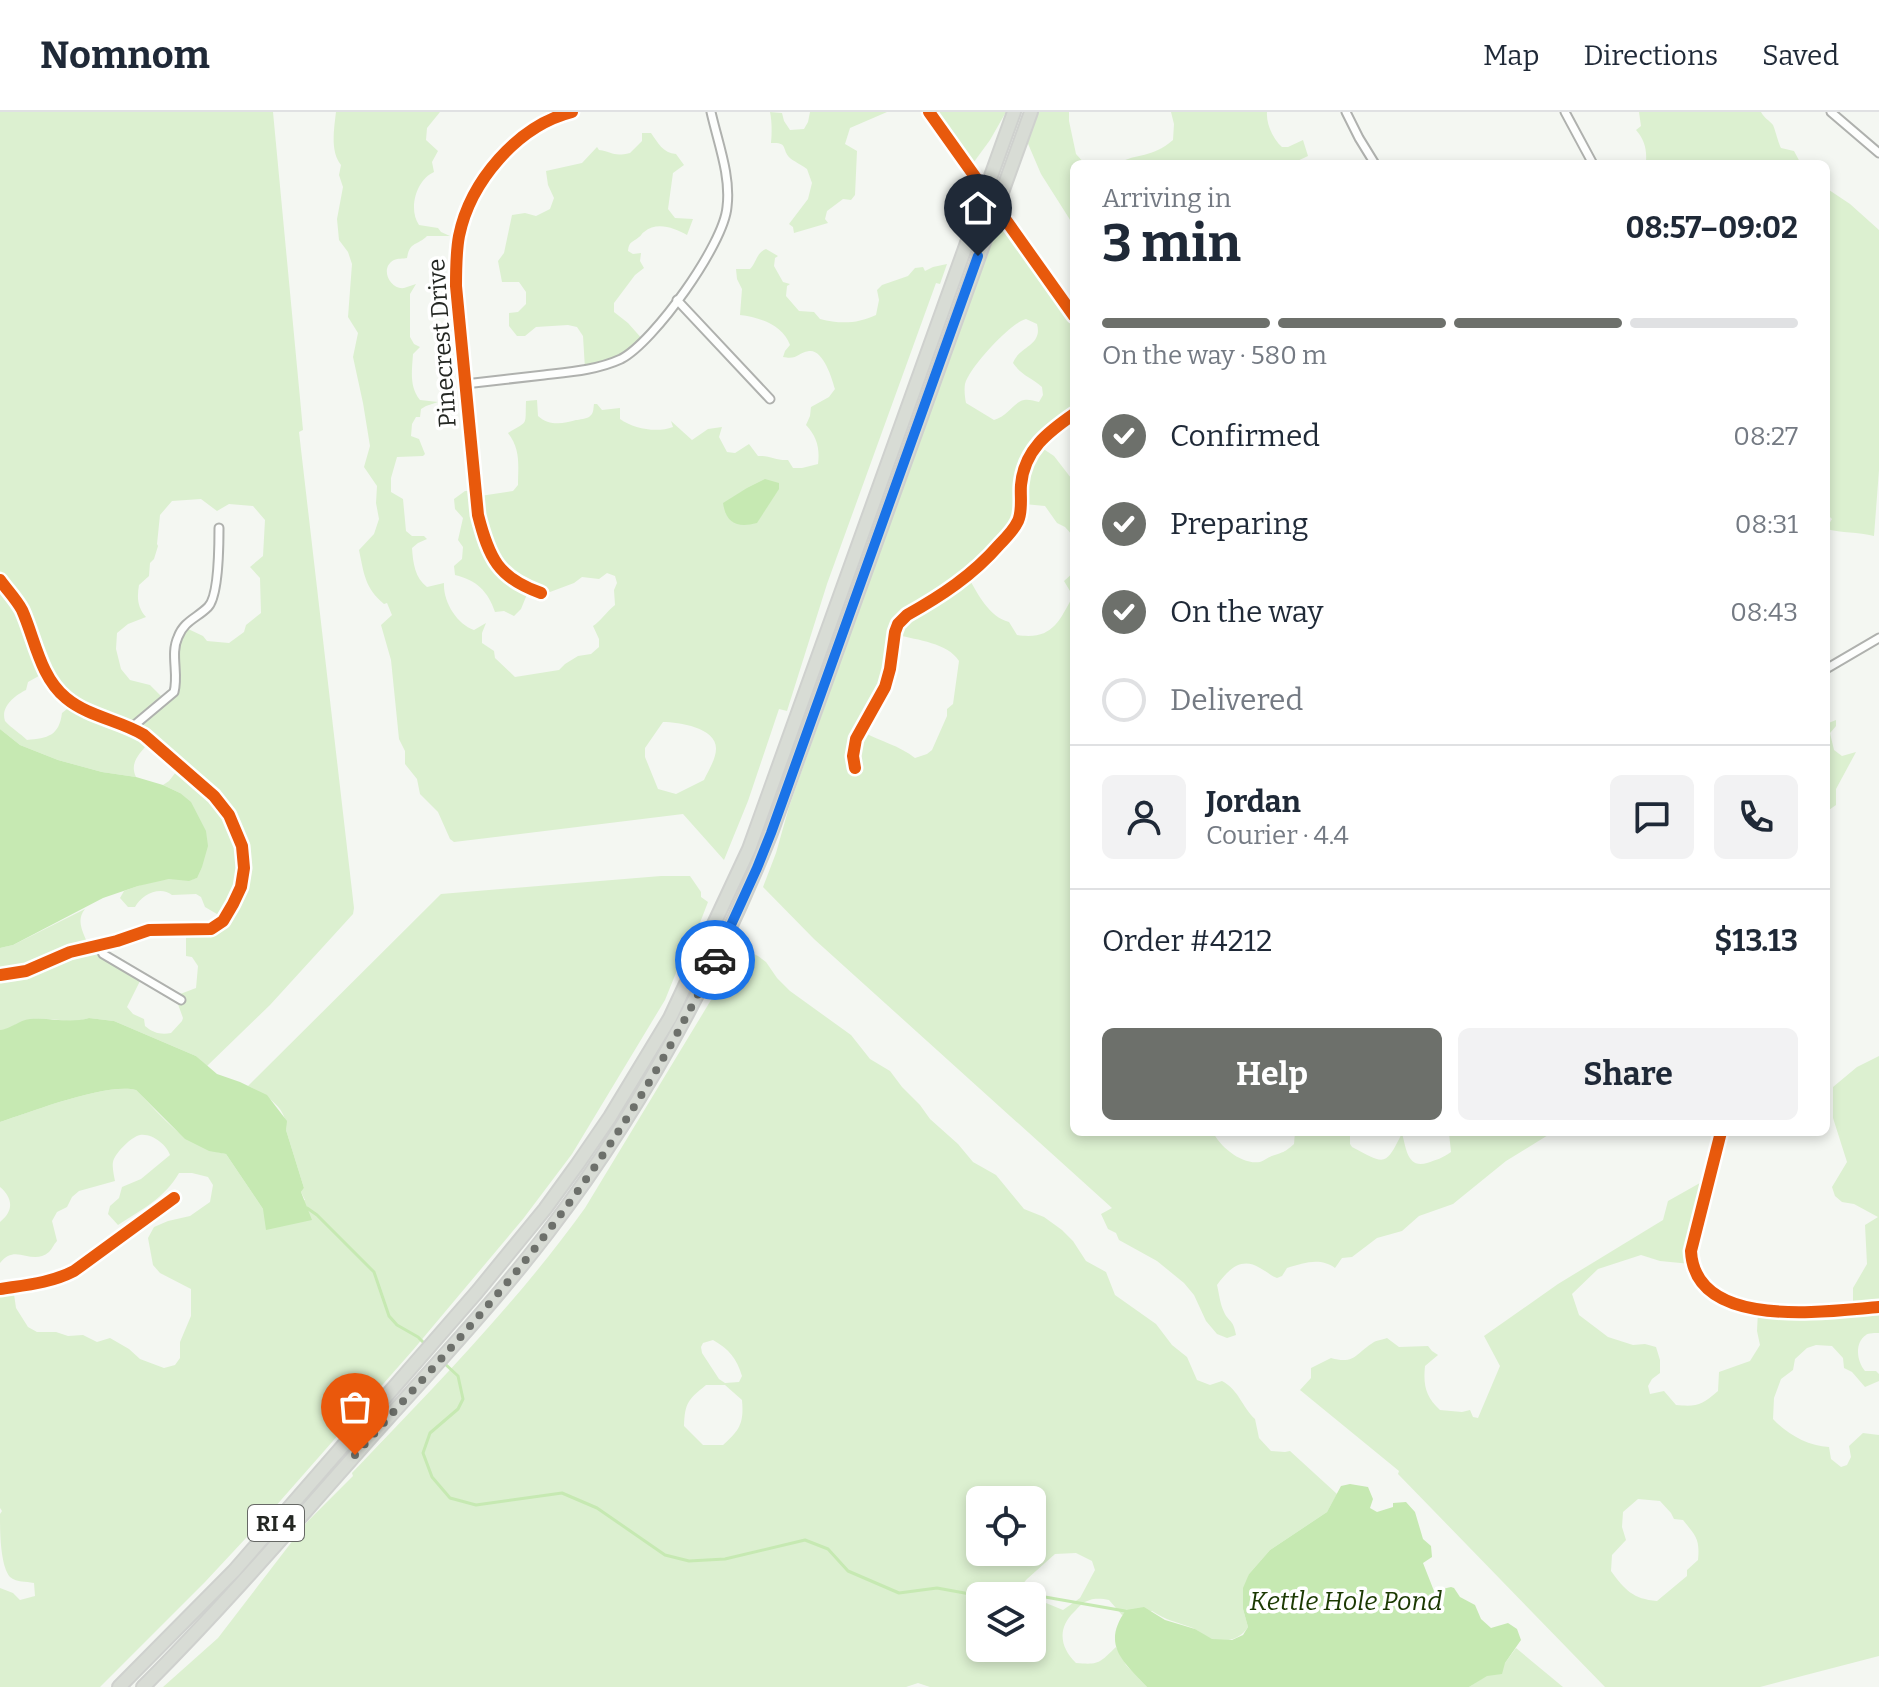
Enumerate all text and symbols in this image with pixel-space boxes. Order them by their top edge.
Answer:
text: Nomnom [40,32,210,78]
text: Map [1483,39,1539,72]
text: Directions [1583,39,1718,72]
text: Saved [1762,39,1839,72]
pin [944,174,1012,256]
text: Arriving in [1102,183,1231,214]
icon: home [956,186,1000,230]
text: 08:57–09:02 [1625,210,1798,246]
text: 3 min [1102,212,1241,275]
street label: Pinecrest Drive [422,258,462,428]
text: On the way · 580 m [1102,340,1327,371]
icon: check [1102,414,1146,458]
text: Confirmed [1170,418,1320,454]
text: 08:27 [1733,421,1798,452]
icon: check [1102,502,1146,546]
text: Preparing [1170,506,1308,542]
text: 08:31 [1735,509,1798,540]
icon: check [1102,590,1146,634]
text: On the way [1170,594,1323,630]
text: 08:43 [1730,597,1798,628]
text: Delivered [1170,682,1303,718]
button: person [1102,775,1186,859]
button: chat [1610,775,1694,859]
button: phone [1714,775,1798,859]
text: Jordan [1206,784,1301,820]
text: Courier · 4.4 [1206,820,1349,851]
courier [675,920,755,1000]
text: Order #4212 [1102,923,1272,959]
text: $13.13 [1714,923,1798,959]
icon: car [693,938,737,982]
button: Help [1102,1028,1442,1120]
button: Share [1458,1028,1798,1120]
pin [321,1373,389,1455]
icon: bag [333,1385,377,1429]
map controls [966,1486,1046,1662]
button: locate [966,1486,1046,1566]
road number: RI 4 [248,1505,304,1541]
button: layers [966,1582,1046,1662]
water label: Kettle Hole Pond [1250,1586,1443,1617]

